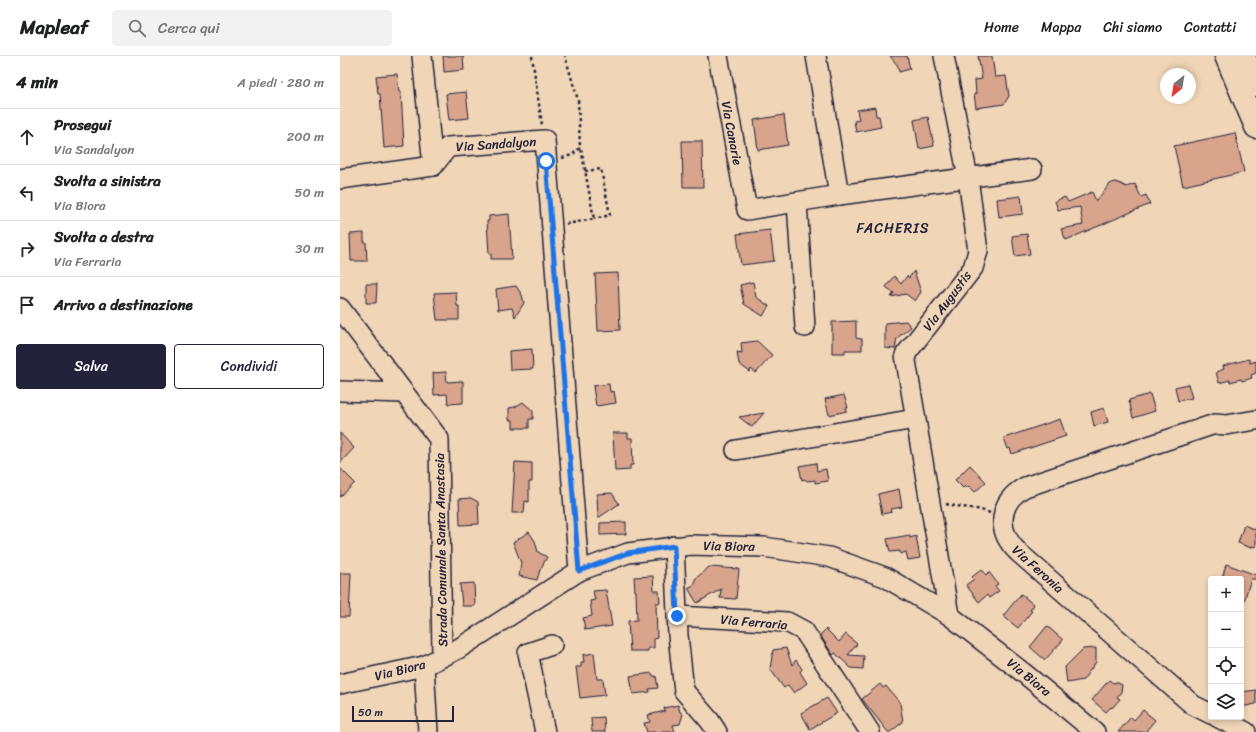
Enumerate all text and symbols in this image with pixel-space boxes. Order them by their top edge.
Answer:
search box [112,10,392,46]
text: Mapleaf [20,11,88,44]
text: Cerca qui [158,15,220,41]
text: Home [984,15,1019,40]
text: Mappa [1041,15,1081,40]
text: Chi siamo [1103,15,1162,40]
text: Contatti [1184,15,1236,40]
icon: search [126,17,148,39]
text: 4 min [16,67,58,97]
north arrow [1160,68,1196,104]
text: A piedi · 280 m [237,71,324,94]
street label: Via Canarie [715,99,749,167]
text: Prosegui [54,112,111,138]
text: 200 m [287,125,324,148]
icon: ahead [16,126,38,148]
street label: Via Sandalyon [455,130,537,158]
text: Via Sandalyon [54,138,134,161]
route start [537,152,555,170]
text: Svolta a sinistra [54,168,161,194]
text: 50 m [294,181,324,204]
icon: left [16,182,38,204]
text: Via Biora [54,194,106,217]
district label: FACHERIS [857,216,929,241]
text: Svolta a destra [54,224,153,250]
text: 30 m [295,237,324,260]
icon: right [16,238,38,260]
text: Via Ferraria [54,250,121,273]
street label: Via Augustis [916,265,978,336]
text: Arrivo a destinazione [54,292,193,318]
icon: arrive [16,294,38,316]
button: Salva [16,344,166,389]
button: Condividi [174,344,324,389]
street label: Strada Comunale Santa Anastasia [428,452,454,647]
street label: Via Biora [703,534,755,558]
street label: Via Feronia [1007,539,1070,599]
map controls [1208,576,1244,720]
button: + [1208,576,1244,612]
route end [668,607,686,625]
street label: Via Ferraria [720,608,789,636]
button: − [1208,612,1244,648]
button: locate [1208,648,1244,684]
street label: Via Biora [372,652,428,687]
street label: Via Biora [1002,652,1057,702]
button: layers [1208,684,1244,720]
text: 50 m [358,703,383,722]
scale bar [352,704,454,723]

